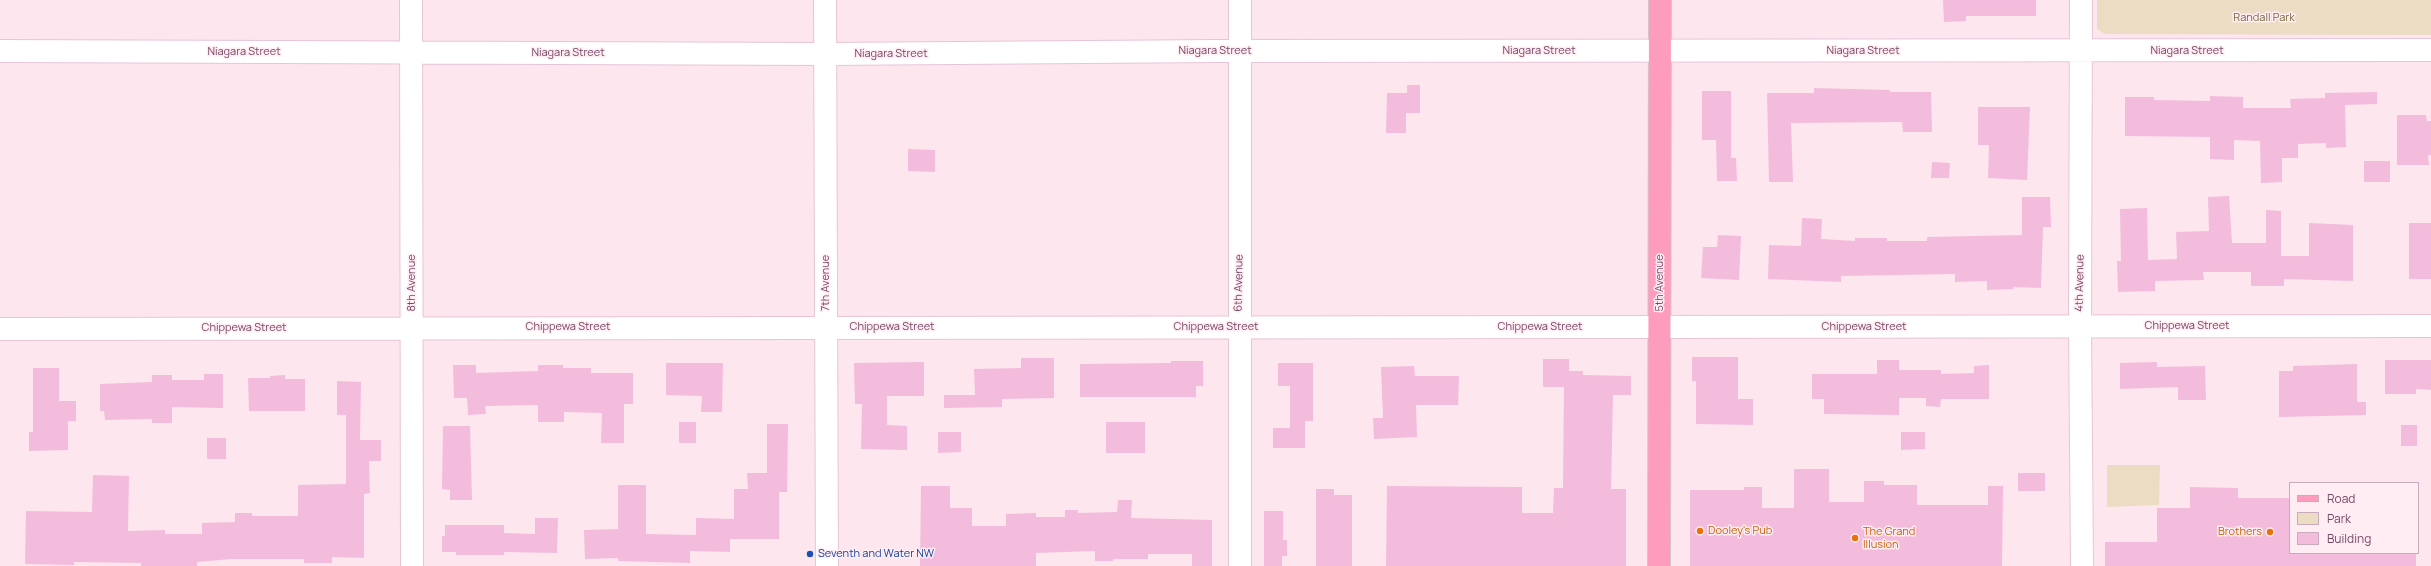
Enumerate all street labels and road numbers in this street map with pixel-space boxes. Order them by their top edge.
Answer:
street label: Niagara Street [1178,44,1252,58]
street label: Niagara Street [1502,44,1576,58]
street label: Niagara Street [1826,44,1900,58]
street label: Niagara Street [2150,44,2224,58]
street label: Niagara Street [207,45,281,59]
street label: Niagara Street [531,46,605,60]
street label: Niagara Street [854,47,928,61]
street label: 8th Avenue [405,254,419,312]
street label: 6th Avenue [1232,254,1246,312]
street label: 5th Avenue [1653,254,1667,312]
street label: 4th Avenue [2073,254,2087,312]
street label: 7th Avenue [819,255,833,311]
street label: Chippewa Street [2145,319,2229,333]
street label: Chippewa Street [526,320,610,334]
street label: Chippewa Street [850,320,934,334]
street label: Chippewa Street [1174,320,1258,334]
street label: Chippewa Street [1498,320,1582,334]
street label: Chippewa Street [1822,320,1906,334]
street label: Chippewa Street [202,321,286,335]

